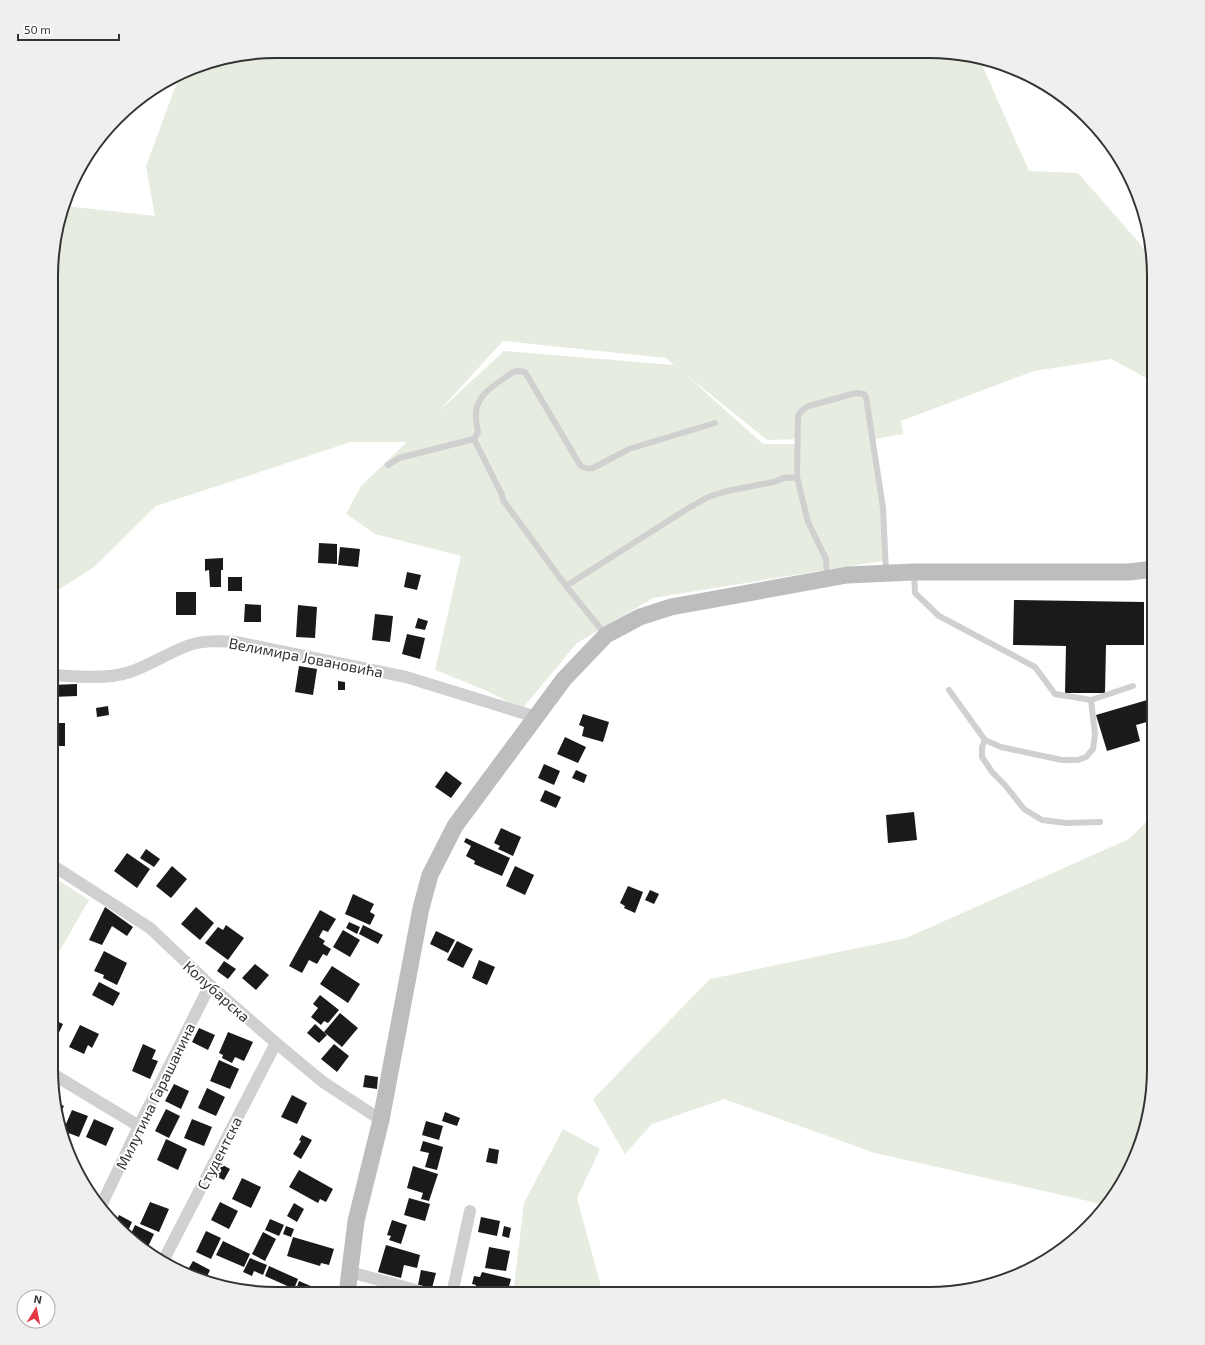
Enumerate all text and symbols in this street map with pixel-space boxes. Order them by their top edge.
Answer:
scale bar [18,16,119,42]
text: 50 m [24,22,51,36]
street label: Велимира Јовановића [227,633,385,681]
street label: Колубарска [179,957,254,1026]
street label: Милутина Гарашанина [112,1020,199,1173]
street label: Студентска [193,1113,246,1193]
north arrow [16,1289,56,1329]
text: N [33,1292,43,1306]

